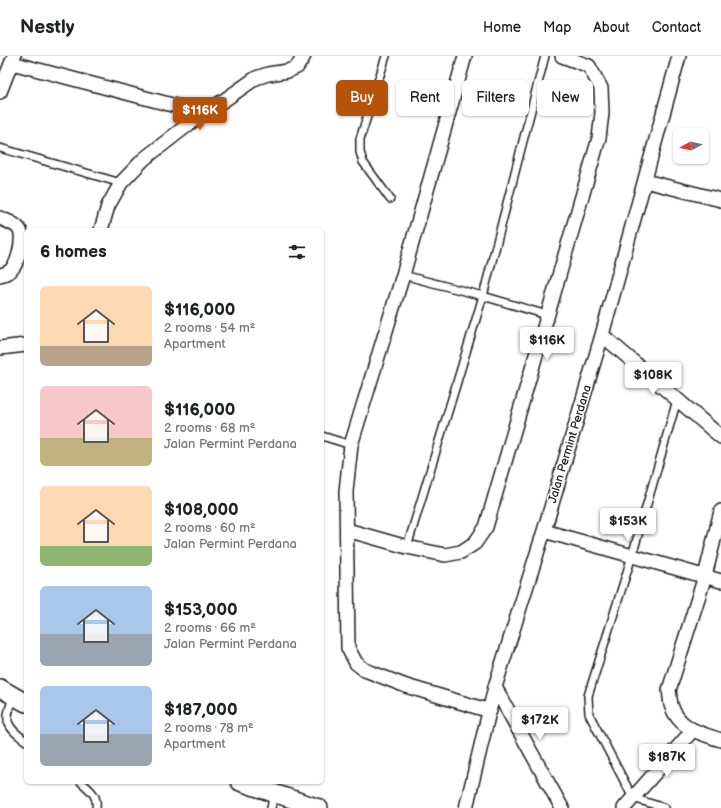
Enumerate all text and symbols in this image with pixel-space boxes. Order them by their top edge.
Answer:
text: Nestly [20,16,74,39]
text: Home [483,19,521,36]
text: Map [543,19,571,36]
text: About [593,19,630,36]
text: Contact [652,19,701,36]
chip: Buy [336,80,388,116]
chip: Rent [396,80,454,116]
chip: Filters [462,80,529,116]
chip: New [537,80,593,116]
pin: $116K [172,97,228,131]
text: $116K [182,102,218,118]
north arrow [673,128,709,164]
map controls [673,128,709,164]
icon: filters [286,241,308,263]
text: 6 homes [40,242,107,262]
text: $116,000 [164,300,235,320]
icon: home [72,302,120,350]
text: 2 rooms · 54 m² [164,320,255,336]
pin: $116K [519,327,575,361]
text: $116K [529,332,565,348]
text: Apartment [164,336,225,352]
pin: $108K [625,362,681,396]
text: $108K [634,367,672,383]
street label: Jalan Permint Perdana [545,383,595,505]
text: $116,000 [164,400,235,420]
icon: home [72,402,120,450]
text: 2 rooms · 68 m² [164,420,255,436]
text: Jalan Permint Perdana [164,436,297,452]
text: $108,000 [164,500,239,520]
icon: home [72,502,120,550]
pin: $153K [600,508,656,542]
text: $153K [609,513,647,529]
text: 2 rooms · 60 m² [164,520,256,536]
text: Jalan Permint Perdana [164,536,297,552]
text: $153,000 [164,600,238,620]
icon: home [72,602,120,650]
text: 2 rooms · 66 m² [164,620,256,636]
text: Jalan Permint Perdana [164,636,297,652]
text: $187,000 [164,700,238,720]
icon: home [72,702,120,750]
pin: $172K [512,707,568,741]
text: $172K [521,712,559,728]
text: 2 rooms · 78 m² [164,720,254,736]
text: Apartment [164,736,225,752]
pin: $187K [639,744,695,778]
text: $187K [648,749,686,765]

